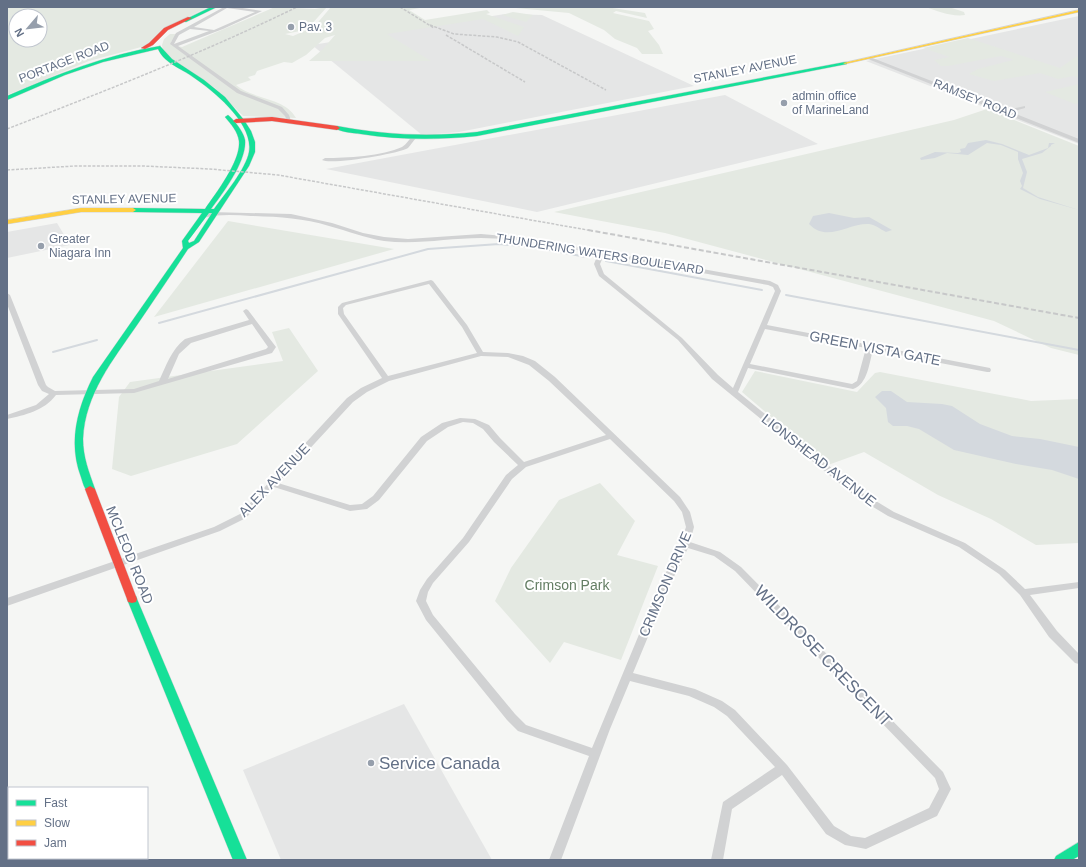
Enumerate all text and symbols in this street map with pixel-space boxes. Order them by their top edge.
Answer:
north arrow [8,8,48,48]
place label: Pav. 3 [299,20,332,34]
marker: Pav. 3 [286,22,296,32]
text: N [12,26,26,39]
street label: PORTAGE ROAD [17,38,111,86]
street label: STANLEY AVENUE [692,52,798,86]
street label: RAMSEY ROAD [931,76,1019,122]
place label: admin office of MarineLand [792,89,869,117]
marker: admin office of MarineLand [779,98,789,108]
street label: STANLEY AVENUE [72,191,176,207]
street label: THUNDERING WATERS BOULEVARD [495,231,705,277]
place label: Greater Niagara Inn [49,232,111,260]
marker: Greater Niagara Inn [36,241,46,251]
street label: GREEN VISTA GATE [808,327,942,369]
street label: LIONSHEAD AVENUE [759,410,879,510]
street label: ALEX AVENUE [235,440,313,520]
street label: MCLEOD ROAD [103,504,157,606]
street label: CRIMSON DRIVE [636,529,694,639]
park label: Crimson Park [525,577,610,593]
street label: WILDROSE CRESCENT [751,581,895,731]
place label: Service Canada [379,754,501,773]
marker: Service Canada [366,758,376,768]
legend [8,787,148,859]
text: Fast [44,796,68,810]
text: Slow [44,816,70,830]
text: Jam [44,836,67,850]

